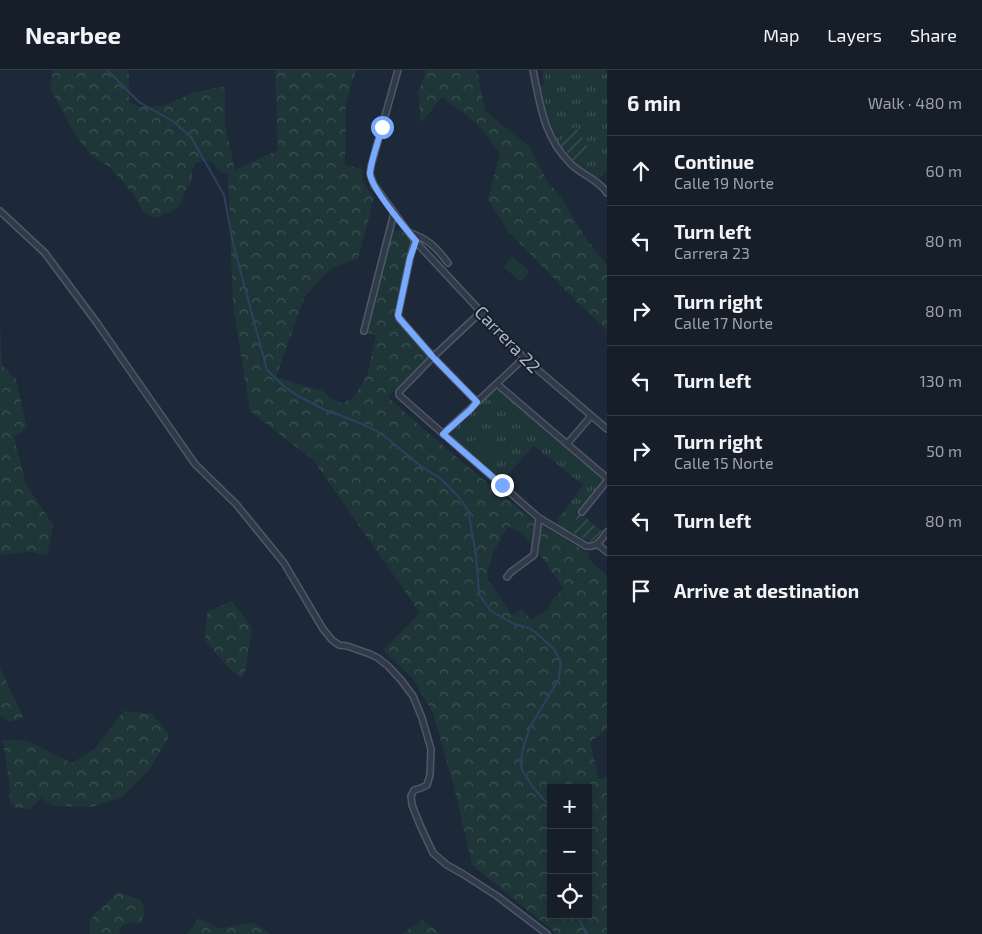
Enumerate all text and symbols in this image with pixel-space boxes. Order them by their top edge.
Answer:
text: Nearbee [25,20,121,49]
text: Map [763,24,799,46]
text: Layers [827,24,882,46]
text: Share [910,24,957,46]
text: 6 min [627,90,681,115]
text: Walk · 480 m [868,93,962,112]
route start [371,116,394,139]
text: Continue [674,150,754,173]
icon: ahead [627,157,655,185]
text: 60 m [926,161,962,180]
text: Calle 19 Norte [674,173,774,192]
text: Turn left [674,220,751,243]
icon: left [627,227,655,255]
text: 80 m [925,231,962,250]
text: Carrera 23 [674,243,750,262]
text: Turn right [674,290,762,313]
icon: right [627,297,655,325]
street label: Carrera 22 [470,301,546,377]
text: 80 m [925,301,962,320]
text: Calle 17 Norte [674,313,773,332]
icon: left [627,367,655,395]
text: Turn left [674,369,751,392]
text: 130 m [920,371,962,390]
text: Turn right [674,430,762,453]
icon: right [627,437,655,465]
text: 50 m [926,441,962,460]
text: Calle 15 Norte [674,453,774,472]
route end [491,474,514,497]
icon: left [627,507,655,535]
text: Turn left [674,509,751,532]
text: 80 m [925,511,962,530]
icon: arrive [627,577,655,605]
text: Arrive at destination [674,579,859,602]
map controls [547,784,592,919]
button: + [547,784,592,829]
button: − [547,829,592,874]
button: locate [547,874,592,919]

